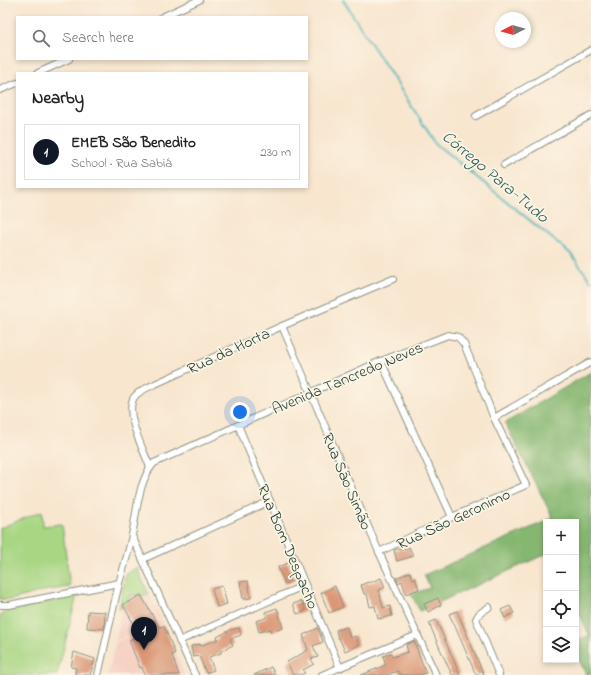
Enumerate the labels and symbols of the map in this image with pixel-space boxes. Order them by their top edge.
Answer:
north arrow [495,12,531,48]
water label: Córrego Para-Tudo [436,125,555,231]
street label: Rua da Horta [184,322,274,381]
street label: Avenida Tancredo Neves [268,336,427,422]
your location [230,402,250,422]
street label: Rua São Simão [315,430,377,534]
street label: Rua Bom Despacho [250,481,324,613]
street label: Rua São Geronimo [393,483,515,557]
pin: 1 [131,617,157,650]

